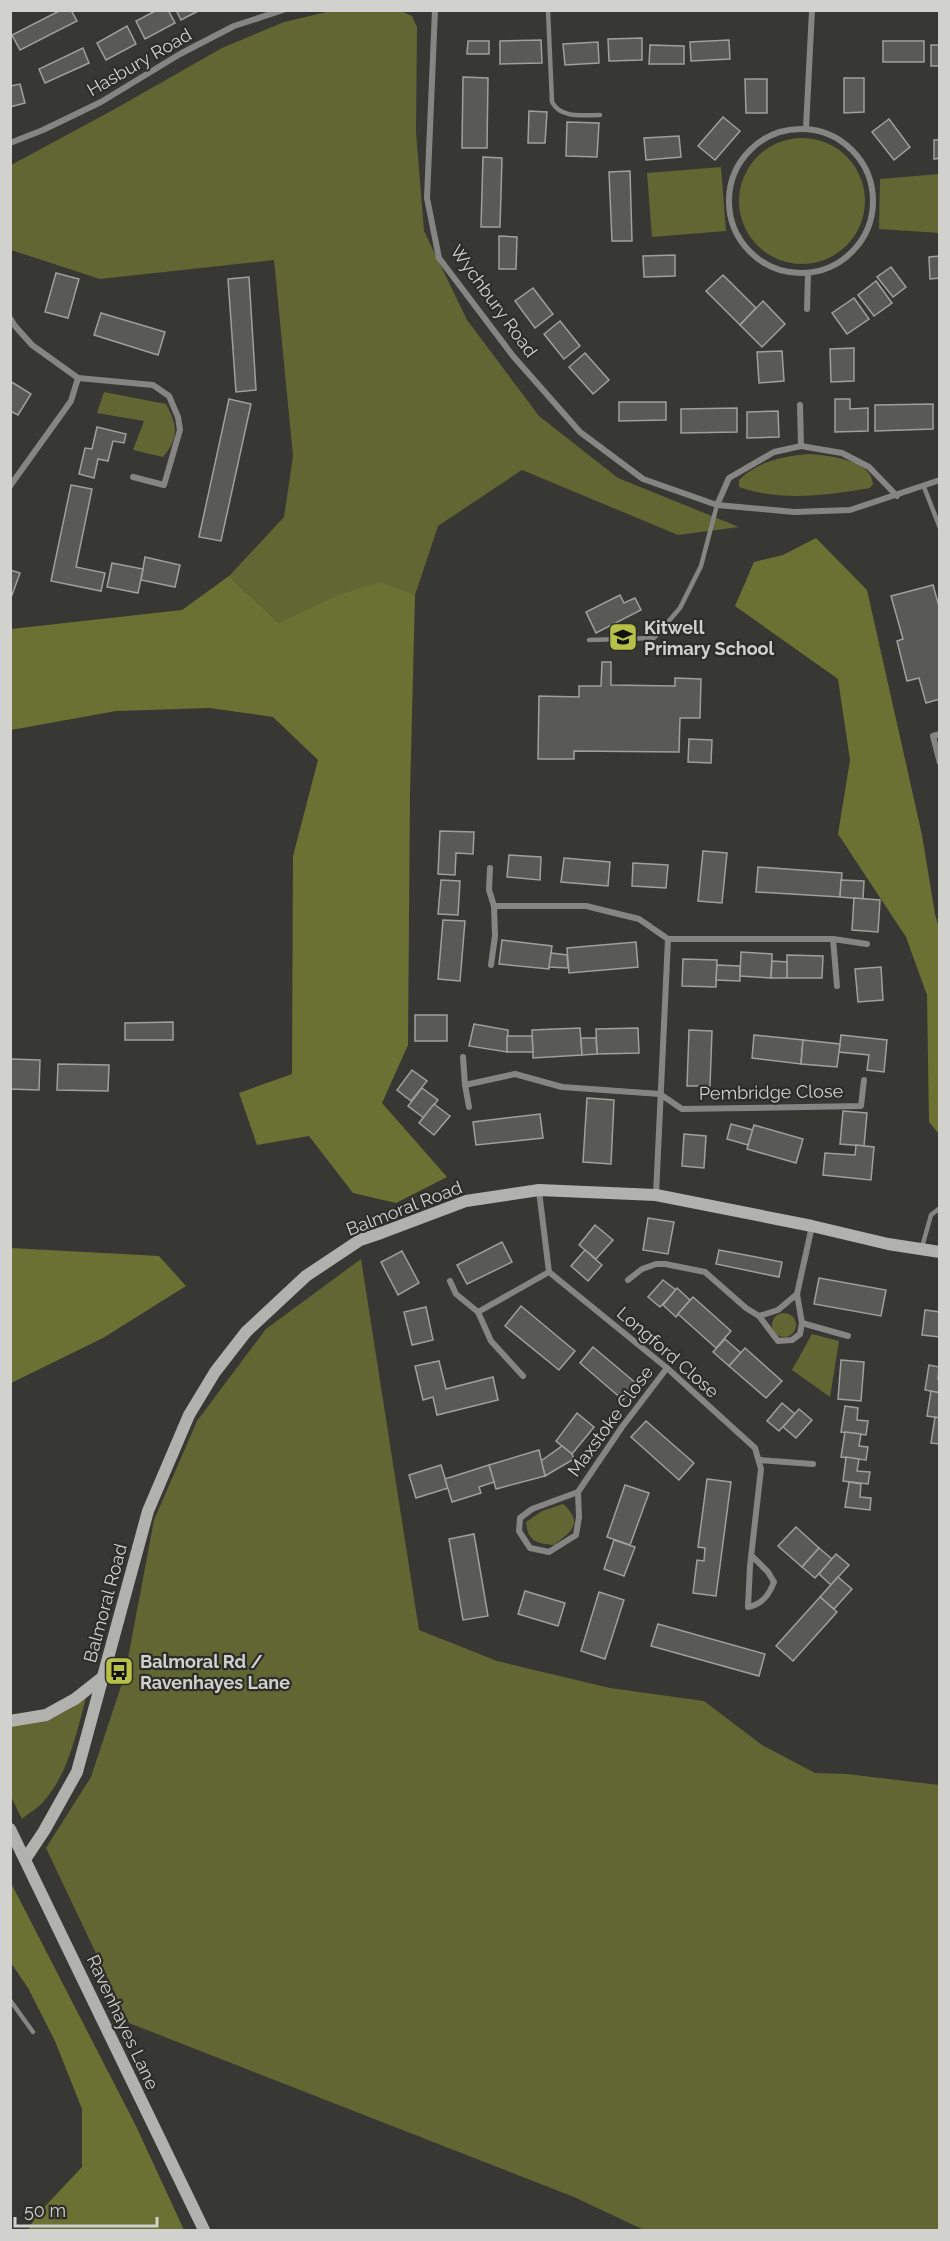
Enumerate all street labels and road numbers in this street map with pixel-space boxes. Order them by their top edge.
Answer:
street label: Hasbury Road [83,24,195,100]
street label: Wychbury Road [446,241,542,361]
street label: Pembridge Close [699,1080,844,1104]
street label: Balmoral Road [343,1176,465,1240]
street label: Longford Close [613,1302,724,1402]
street label: Maxstoke Close [563,1361,657,1480]
street label: Balmoral Road [79,1541,131,1665]
street label: Ravenhayes Lane [83,1951,164,2093]

